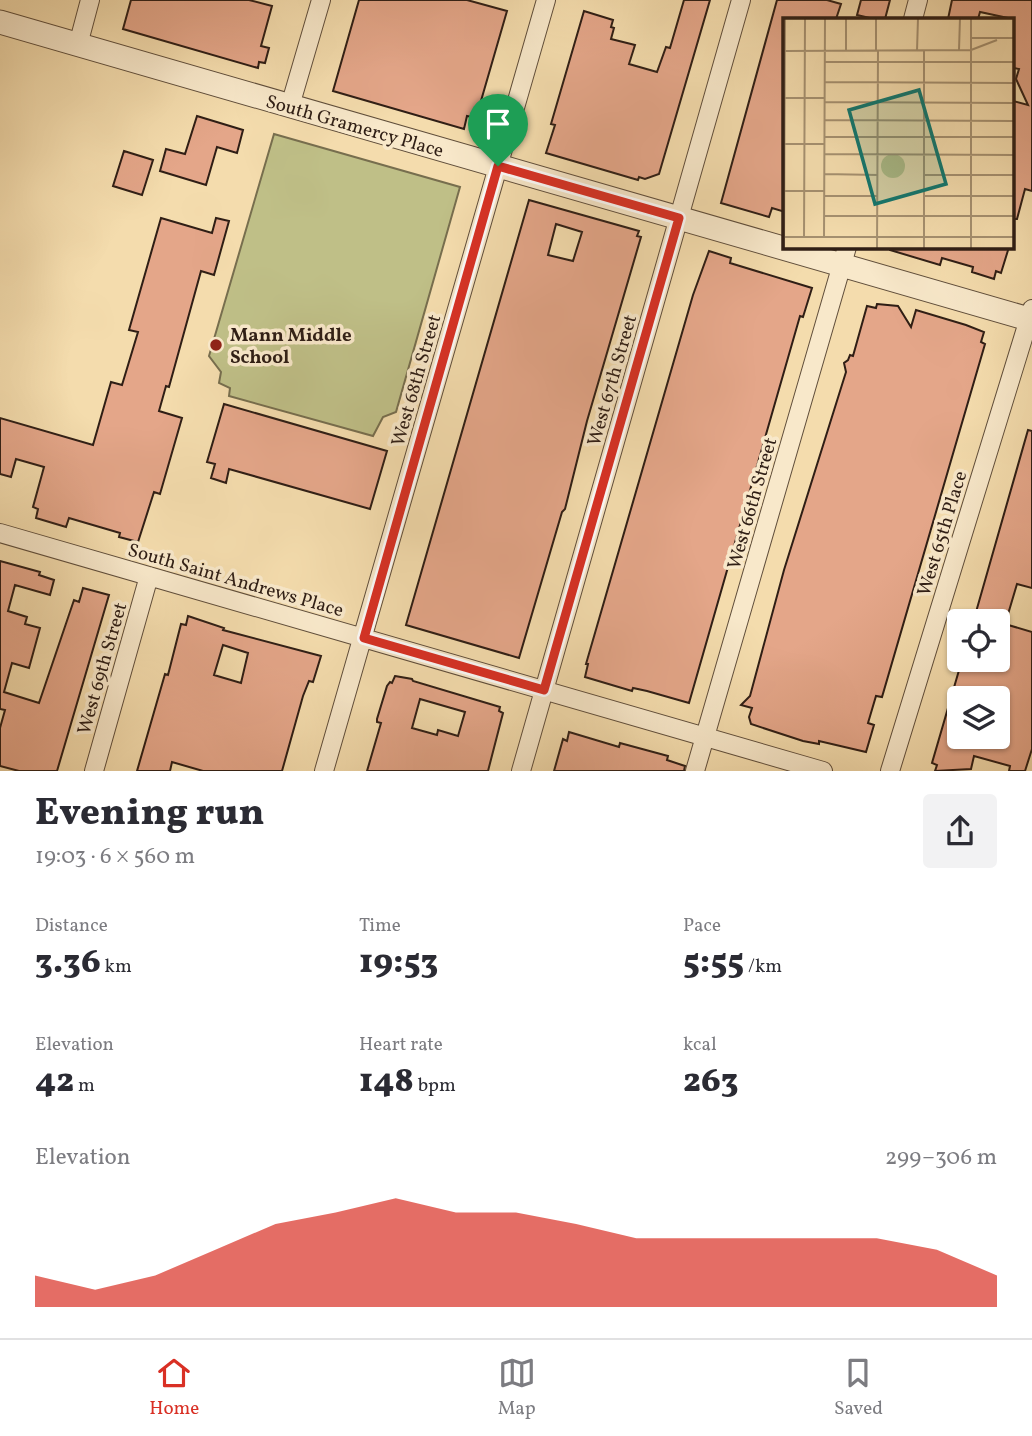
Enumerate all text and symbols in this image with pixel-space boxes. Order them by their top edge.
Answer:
inset map [783,18,1014,248]
street label: South Gramercy Place [262,89,446,165]
pin [468,94,528,166]
icon: arrive [479,105,517,143]
street label: West 68th Street [386,311,448,450]
street label: West 67th Street [582,311,644,449]
place label: Mann Middle School [230,323,352,371]
marker: Mann Middle School [208,337,224,353]
street label: West 66th Street [722,434,784,572]
street label: West 65th Place [912,468,974,599]
street label: South Saint Andrews Place [125,538,346,624]
street label: West 69th Street [72,599,134,738]
map controls [947,609,1010,749]
button: locate [947,609,1010,672]
button: layers [947,686,1010,749]
text: Evening run [35,788,265,841]
button: share [923,794,997,868]
text: 19:03 · 6 × 560 m [35,841,195,873]
text: Distance [35,913,108,939]
text: Time [359,913,401,939]
text: Pace [683,913,721,939]
text: 3.36 [35,939,101,987]
text: 19:53 [359,939,438,987]
text: 5:55 [683,939,744,987]
text: km [101,954,132,980]
text: /km [744,954,782,980]
text: Elevation [35,1032,114,1058]
text: Heart rate [359,1032,443,1058]
text: kcal [683,1032,717,1058]
text: 42 [35,1058,74,1106]
text: 148 [359,1058,414,1106]
text: 263 [683,1058,738,1106]
text: m [74,1073,95,1099]
text: bpm [414,1073,456,1099]
text: Elevation [35,1142,131,1174]
text: 299–306 m [885,1142,997,1174]
tab: Home [149,1354,199,1422]
tab: Map [498,1354,536,1422]
tab: Saved [834,1354,883,1422]

